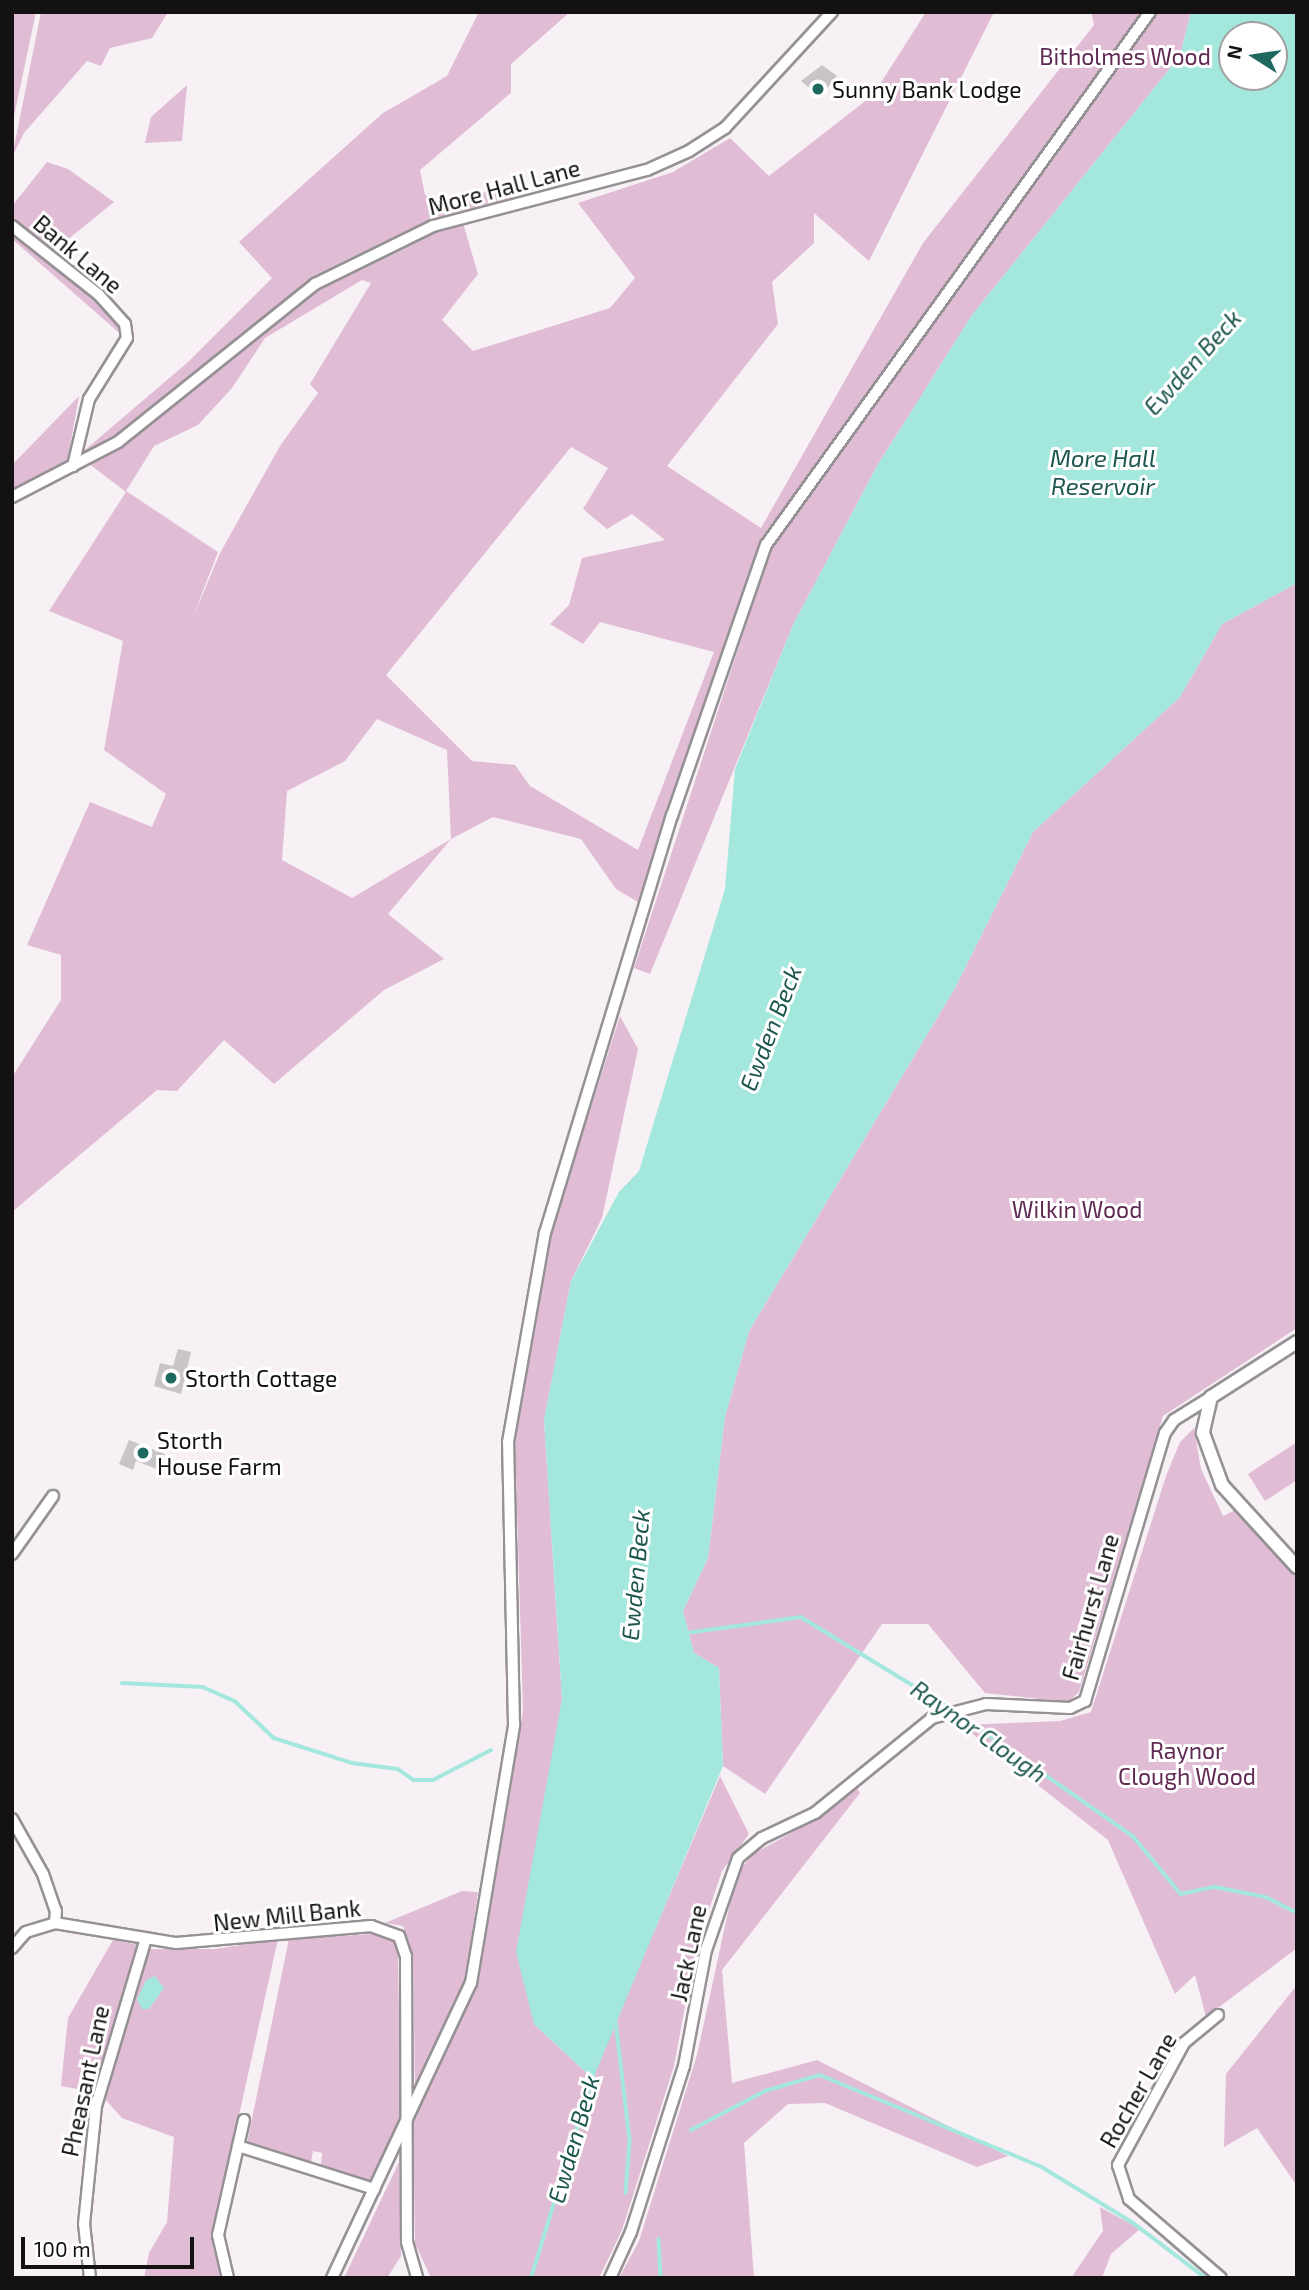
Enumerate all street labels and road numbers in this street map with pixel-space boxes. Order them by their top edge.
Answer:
street label: More Hall Lane [425,153,583,221]
street label: Bank Lane [28,209,128,299]
street label: Fairhurst Lane [1056,1531,1124,1683]
street label: New Mill Bank [211,1893,363,1937]
street label: Jack Lane [664,1902,712,2004]
street label: Pheasant Lane [56,2003,114,2159]
street label: Rocher Lane [1094,2027,1182,2153]

